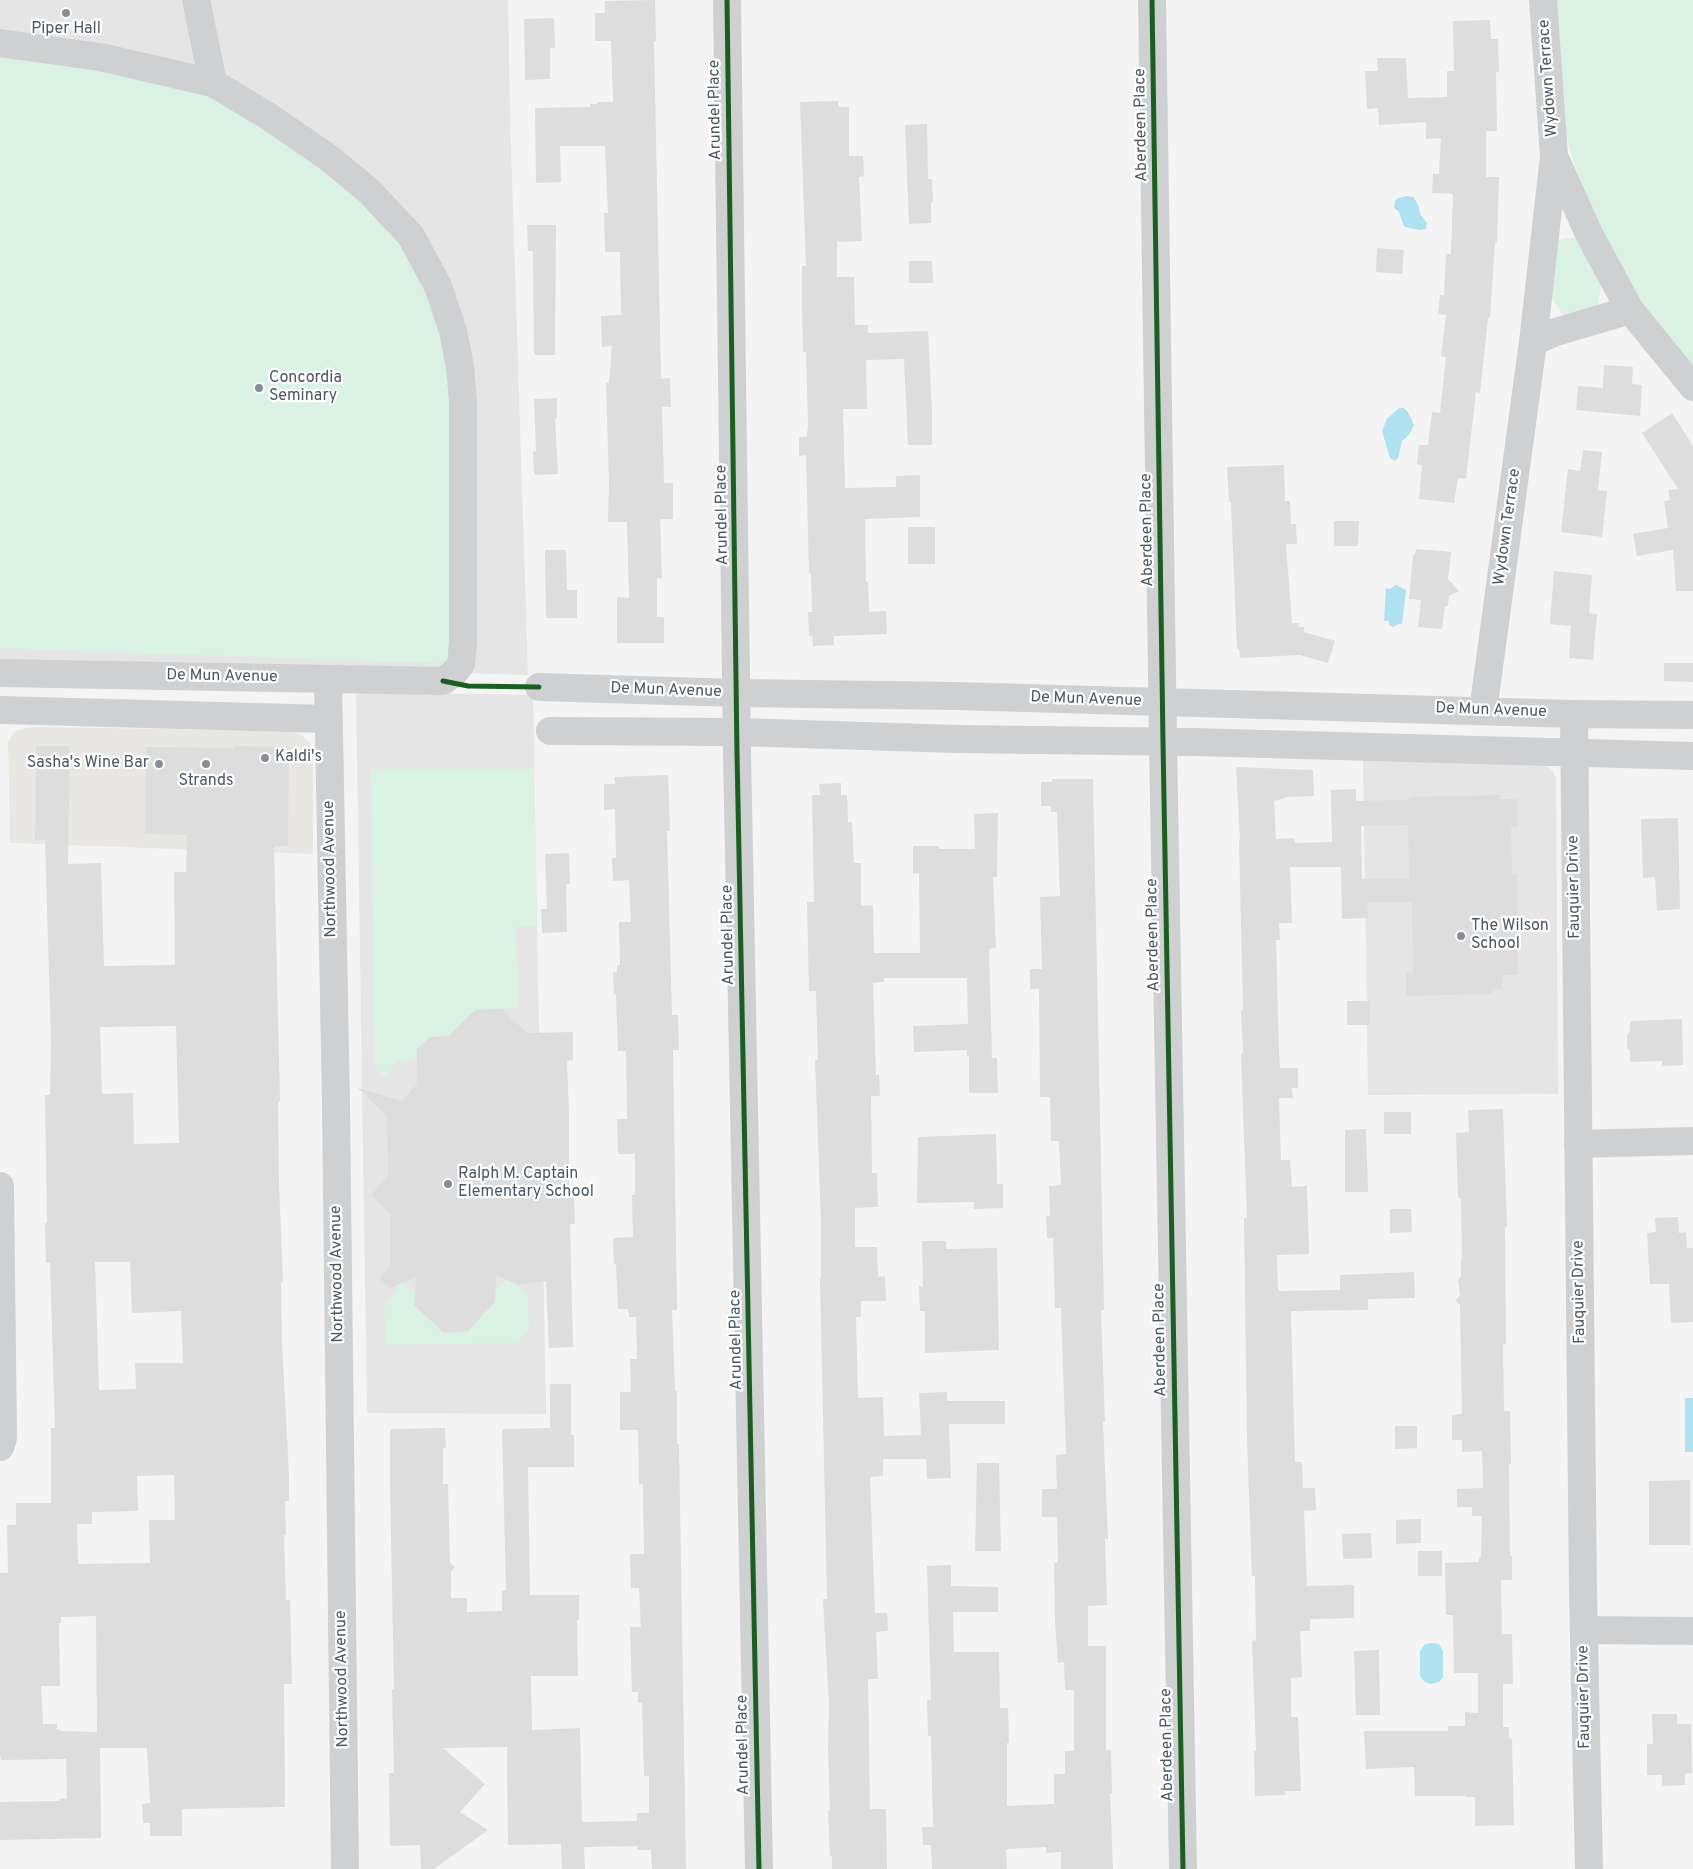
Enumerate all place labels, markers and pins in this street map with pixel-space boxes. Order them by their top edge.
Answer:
marker: Piper Hall [60,7,72,19]
place label: Piper Hall [31,20,101,40]
place label: Concordia Seminary [269,369,342,407]
marker: Concordia Seminary [253,382,265,394]
place label: Kaldi's [275,748,322,768]
marker: Kaldi's [259,752,271,764]
place label: Sasha's Wine Bar [27,754,149,774]
marker: Sasha's Wine Bar [153,758,165,770]
marker: Strands [200,758,212,770]
place label: Strands [178,772,234,792]
place label: The Wilson School [1471,917,1549,955]
marker: The Wilson School [1455,930,1467,942]
place label: Ralph M. Captain Elementary School [458,1165,594,1203]
marker: Ralph M. Captain Elementary School [442,1178,454,1190]

